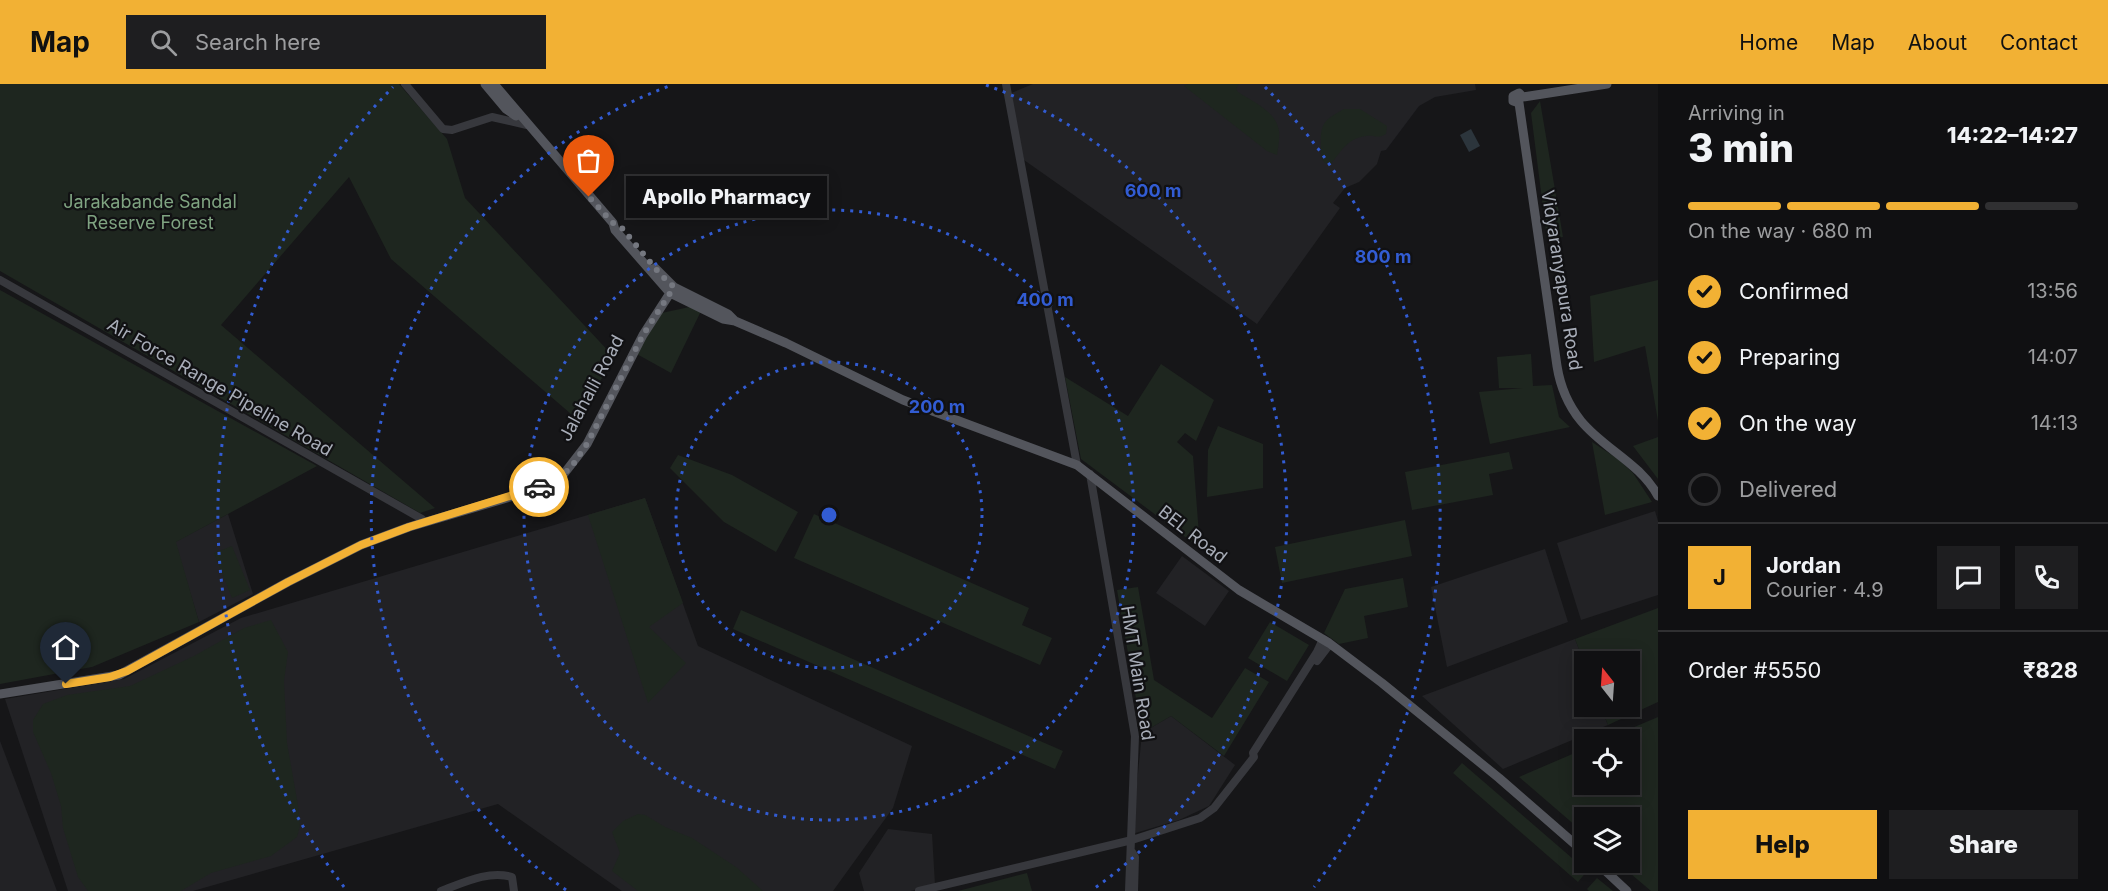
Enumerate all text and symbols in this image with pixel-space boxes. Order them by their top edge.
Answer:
search box [126,15,546,69]
text: Map [30,25,90,59]
icon: search [147,26,180,59]
text: Search here [195,29,321,55]
text: Home [1739,30,1798,55]
text: Map [1831,30,1875,55]
text: About [1908,30,1967,55]
text: Contact [2000,30,2078,55]
text: Arriving in [1688,101,1785,125]
text: 14:22–14:27 [1947,122,2078,148]
text: 3 min [1688,124,1794,171]
pin [563,135,614,197]
icon: bag [572,144,605,177]
callout: Apollo Pharmacy [625,176,826,218]
text: 600 m [1125,180,1181,201]
text: Apollo Pharmacy [642,185,811,209]
street label: Vidyaranyapura Road [1537,188,1587,372]
park label: Jarakabande Sandal Reserve Forest [63,191,237,233]
text: On the way · 680 m [1688,219,1872,243]
text: 800 m [1355,246,1411,267]
icon: check [1688,275,1721,308]
text: Confirmed [1739,278,1849,304]
text: 13:56 [2027,279,2078,303]
text: 400 m [1016,289,1074,310]
street label: Air Force Range Pipeline Road [104,314,336,460]
street label: Jalahalli Road [554,331,628,445]
icon: check [1688,341,1721,374]
text: Preparing [1739,344,1840,370]
text: 14:07 [2028,345,2078,369]
text: 200 m [909,396,965,417]
icon: check [1688,407,1721,440]
text: On the way [1739,410,1857,436]
text: 14:13 [2031,411,2078,435]
courier [509,457,569,517]
icon: car [523,471,556,504]
text: Delivered [1739,476,1837,502]
street label: BEL Road [1155,501,1231,567]
centre of rings [819,505,839,525]
button: chat [1937,546,2000,609]
button: phone [2015,546,2078,609]
text: Jordan [1766,552,1841,578]
text: J [1713,564,1726,590]
text: Courier · 4.9 [1766,578,1884,602]
street label: HMT Main Road [1117,604,1159,742]
pin [40,622,91,684]
icon: home [49,631,82,664]
north arrow [1574,651,1640,717]
map controls [1574,651,1640,873]
text: Order #5550 [1688,657,1821,683]
text: ₹828 [2023,657,2078,683]
button: locate [1574,729,1640,795]
button: layers [1574,807,1640,873]
button: Help [1688,810,1877,879]
button: Share [1889,810,2078,879]

